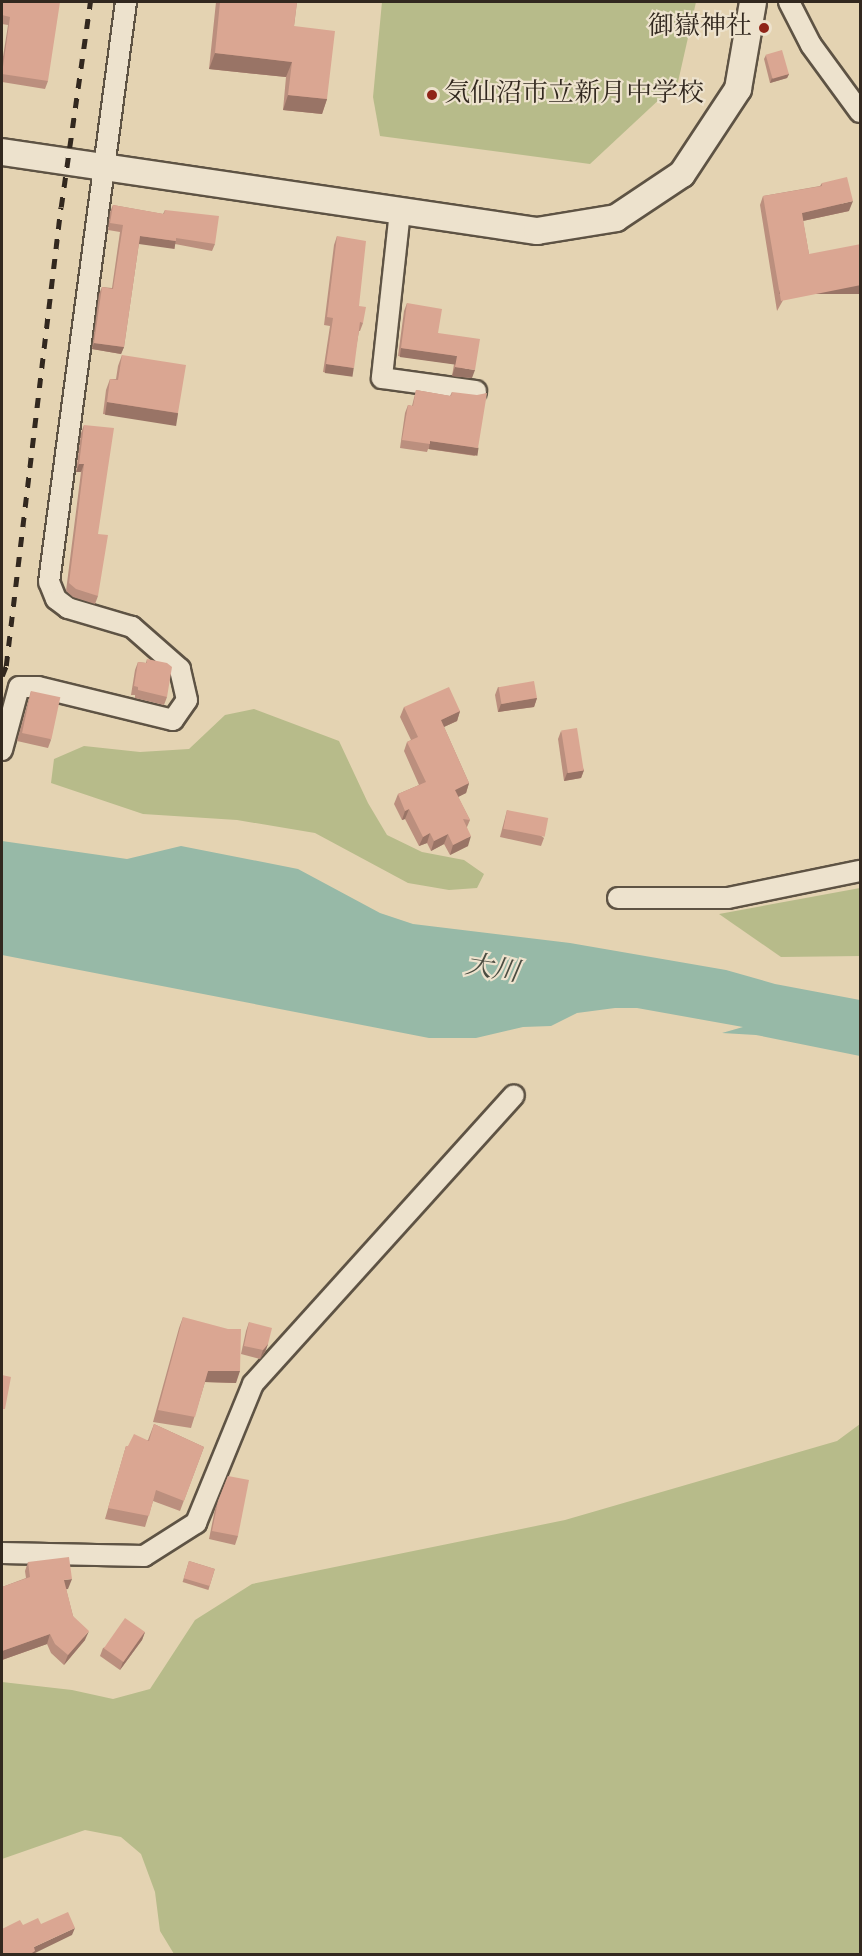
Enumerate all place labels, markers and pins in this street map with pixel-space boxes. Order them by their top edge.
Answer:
place label: 御嶽神社 [648,12,752,44]
marker: 御嶽神社 [757,21,771,35]
place label: 気仙沼市立新月中学校 [444,79,704,111]
marker: 気仙沼市立新月中学校 [425,88,439,102]

